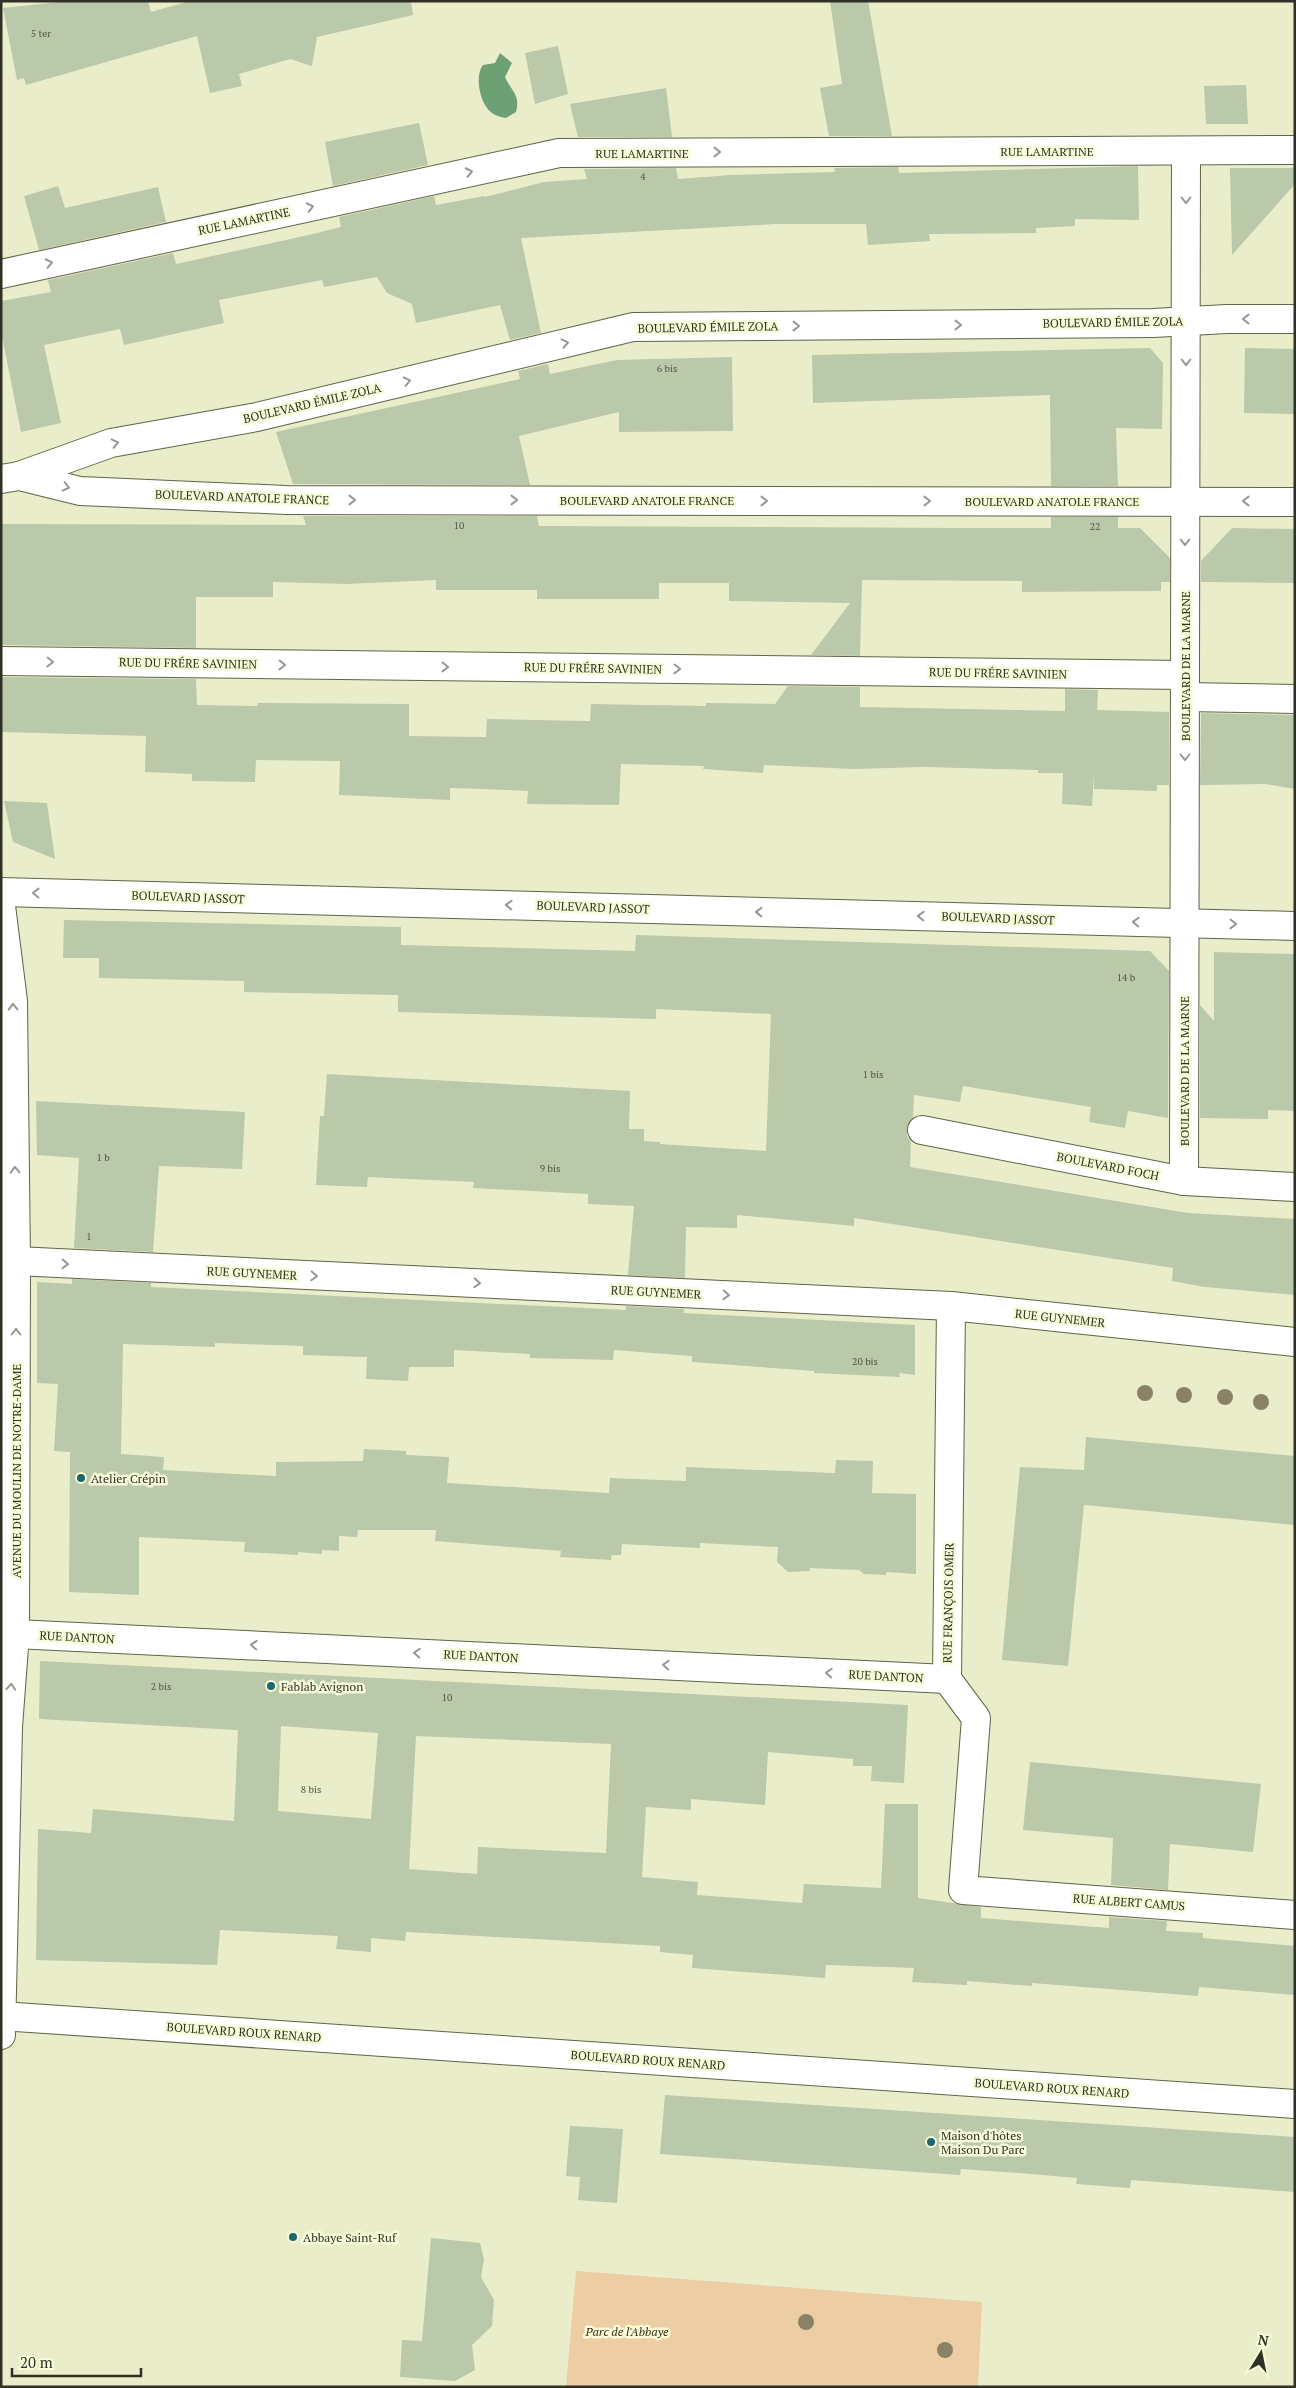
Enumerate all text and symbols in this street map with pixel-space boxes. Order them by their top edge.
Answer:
house number: 5 ter [31,27,51,40]
street label: RUE LAMARTINE [1000,144,1094,159]
street label: RUE LAMARTINE [595,146,689,161]
one-way arrow [714,147,721,157]
one-way arrow [465,168,474,178]
house number: 4 [640,170,646,183]
one-way arrow [1181,196,1191,204]
one-way arrow [306,202,315,213]
street label: RUE LAMARTINE [197,204,291,238]
one-way arrow [44,258,53,269]
street label: BOULEVARD ÉMILE ZOLA [1042,313,1184,331]
one-way arrow [1242,314,1250,324]
street label: BOULEVARD ÉMILE ZOLA [637,318,779,336]
one-way arrow [954,320,962,330]
one-way arrow [792,321,800,331]
one-way arrow [561,338,570,349]
one-way arrow [1181,358,1191,366]
house number: 6 bis [657,362,677,375]
one-way arrow [402,376,411,387]
street label: BOULEVARD ÉMILE ZOLA [242,380,383,426]
one-way arrow [110,438,119,449]
one-way arrow [61,481,70,492]
street label: BOULEVARD ANATOLE FRANCE [155,486,329,508]
street label: BOULEVARD ANATOLE FRANCE [560,493,734,508]
street label: BOULEVARD ANATOLE FRANCE [965,494,1139,509]
one-way arrow [348,495,356,505]
one-way arrow [511,495,519,505]
one-way arrow [761,496,769,506]
one-way arrow [924,496,931,506]
one-way arrow [1242,496,1250,506]
house number: 10 [454,519,464,532]
house number: 22 [1090,520,1100,533]
one-way arrow [1180,538,1190,546]
street label: BOULEVARD DE LA MARNE [1178,591,1193,741]
street label: RUE DU FRÉRE SAVINIEN [119,654,258,672]
one-way arrow [46,657,54,667]
one-way arrow [279,659,287,670]
street label: RUE DU FRÉRE SAVINIEN [524,659,663,677]
one-way arrow [441,661,449,672]
one-way arrow [674,664,682,674]
street label: RUE DU FRÉRE SAVINIEN [929,664,1068,682]
one-way arrow [1180,754,1190,761]
one-way arrow [31,888,39,898]
street label: BOULEVARD JASSOT [131,888,245,906]
street label: BOULEVARD JASSOT [536,898,650,916]
one-way arrow [504,900,512,910]
one-way arrow [754,907,762,917]
street label: BOULEVARD JASSOT [941,909,1055,927]
one-way arrow [917,911,924,921]
one-way arrow [1132,917,1140,927]
one-way arrow [1230,919,1238,929]
house number: 14 b [1117,971,1136,984]
street label: BOULEVARD DE LA MARNE [1177,996,1192,1146]
one-way arrow [7,1003,18,1011]
house number: 1 bis [863,1068,883,1081]
street label: BOULEVARD FOCH [1056,1149,1161,1183]
house number: 1 b [96,1151,110,1164]
house number: 9 bis [540,1162,560,1175]
one-way arrow [10,1166,20,1174]
house number: 1 [86,1230,92,1243]
one-way arrow [61,1258,69,1269]
street label: RUE GUYNEMER [206,1263,298,1283]
one-way arrow [311,1270,319,1281]
one-way arrow [473,1278,481,1289]
street label: RUE GUYNEMER [610,1282,702,1302]
one-way arrow [723,1290,731,1301]
street label: RUE GUYNEMER [1014,1306,1106,1330]
one-way arrow [11,1328,21,1336]
house number: 20 bis [852,1355,878,1368]
street label: AVENUE DU MOULIN DE NOTRE-DAME [9,1364,24,1578]
place label: Atelier Crépin [91,1471,166,1486]
marker: Atelier Crépin [75,1472,87,1484]
street label: RUE FRANÇOIS OMER [939,1542,957,1663]
street label: RUE DANTON [39,1628,115,1646]
one-way arrow [250,1640,258,1651]
street label: RUE DANTON [443,1647,519,1665]
one-way arrow [412,1648,420,1659]
one-way arrow [662,1660,670,1671]
street label: RUE DANTON [848,1667,924,1685]
one-way arrow [825,1668,833,1679]
place label: Fablab Avignon [281,1679,363,1694]
house number: 2 bis [151,1680,171,1693]
marker: Fablab Avignon [265,1680,277,1692]
one-way arrow [6,1683,17,1691]
house number: 10 [442,1691,452,1704]
house number: 8 bis [301,1783,321,1796]
street label: RUE ALBERT CAMUS [1072,1891,1186,1913]
street label: BOULEVARD ROUX RENARD [166,2019,322,2045]
street label: BOULEVARD ROUX RENARD [570,2047,726,2073]
street label: BOULEVARD ROUX RENARD [974,2075,1130,2101]
place label: Maison d'hôtes Maison Du Parc [941,2128,1025,2157]
marker: Maison d'hôtes Maison Du Parc [925,2136,937,2148]
place label: Abbaye Saint-Ruf [303,2230,397,2245]
marker: Abbaye Saint-Ruf [287,2231,299,2243]
park label: Parc de l'Abbaye [585,2324,669,2339]
north arrow [1236,2328,1286,2378]
text: N [1256,2329,1271,2350]
scale bar [12,2346,141,2378]
text: 20 m [20,2352,53,2372]

